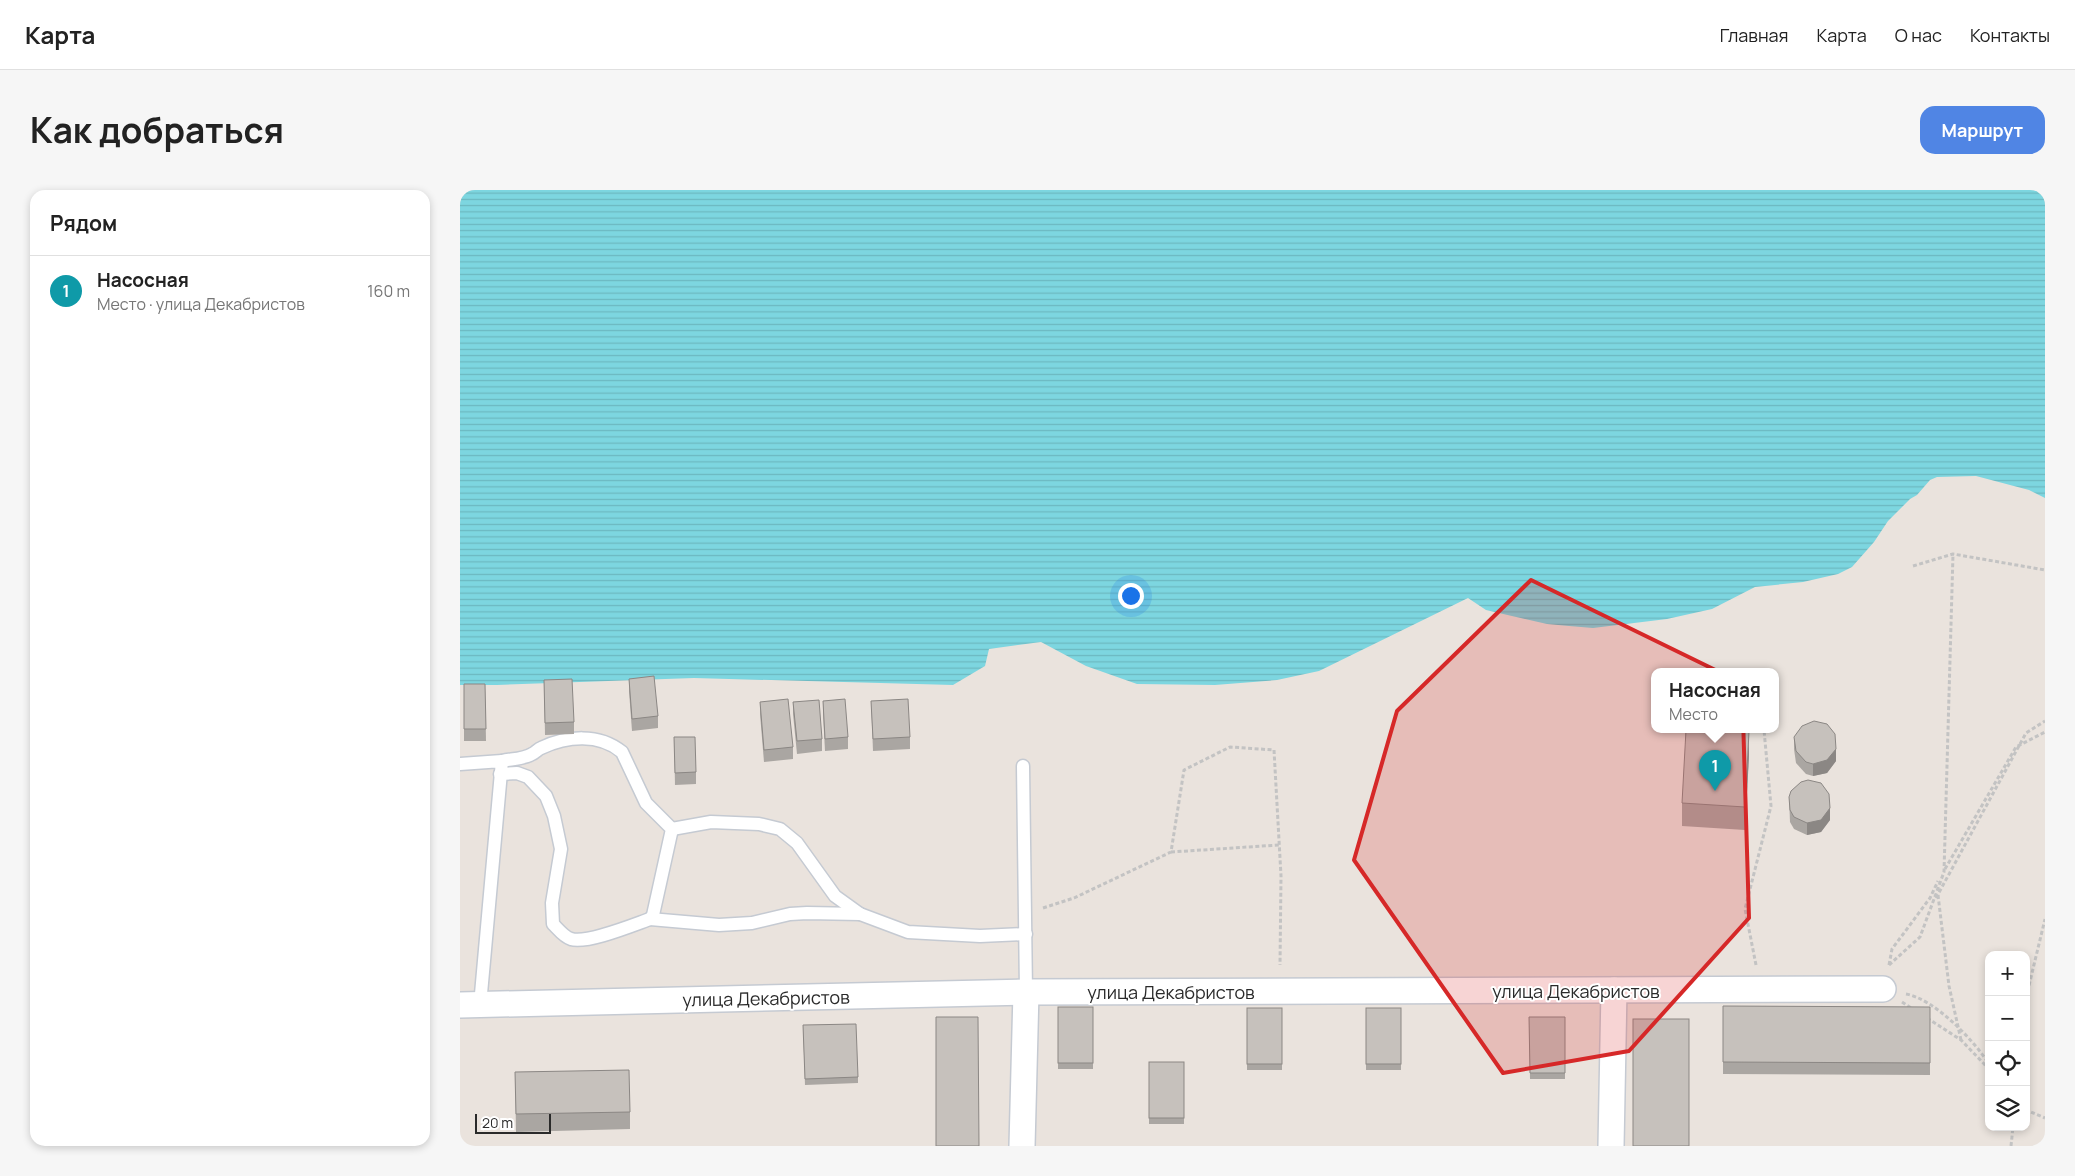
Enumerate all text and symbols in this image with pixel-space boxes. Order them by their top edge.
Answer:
text: Карта [25,18,95,51]
text: Главная [1720,23,1789,47]
text: Карта [1817,23,1867,47]
text: О нас [1895,23,1942,47]
text: Контакты [1970,23,2050,47]
text: Как добраться [30,106,284,154]
button: Маршрут [1920,106,2045,154]
text: Рядом [50,209,117,237]
text: Насосная [97,267,189,293]
text: 1 [62,280,70,302]
text: 160 m [367,280,410,302]
text: Место · улица Декабристов [97,293,305,315]
your location [1118,583,1144,609]
popup [1651,668,1779,733]
text: Насосная [1669,677,1761,703]
text: Место [1669,703,1718,725]
pin: 1 [1699,750,1731,791]
map controls [1985,951,2030,1131]
button: + [1985,951,2030,996]
street label: улица Декабристов [1492,979,1660,1003]
street label: улица Декабристов [1087,980,1255,1004]
street label: улица Декабристов [682,985,850,1011]
button: − [1985,996,2030,1041]
button: locate [1985,1041,2030,1086]
button: layers [1985,1086,2030,1131]
scale bar [475,1111,551,1134]
text: 20 m [482,1113,513,1132]

